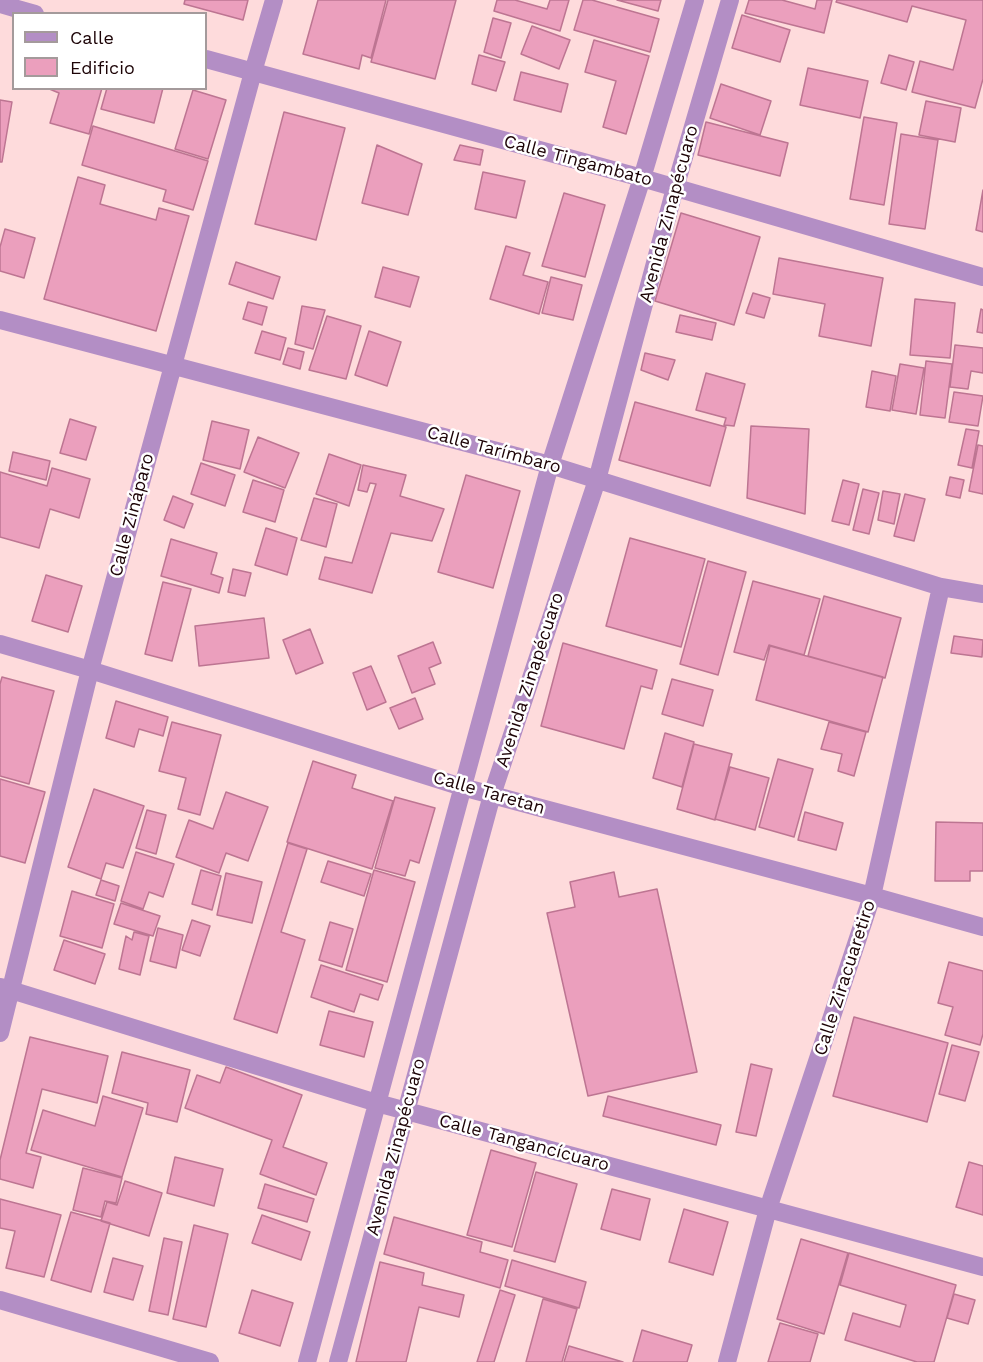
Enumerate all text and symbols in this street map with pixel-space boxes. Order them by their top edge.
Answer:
legend [12,12,207,90]
text: Calle [70,27,114,48]
text: Edificio [70,57,135,78]
street label: Avenida Zinapécuaro [635,123,703,305]
street label: Calle Tingambato [501,131,655,191]
street label: Calle Tarímbaro [425,422,563,478]
street label: Calle Zináparo [105,451,159,579]
street label: Avenida Zinapécuaro [491,590,569,770]
street label: Calle Taretan [431,767,547,819]
street label: Calle Ziracuaretiro [810,898,880,1058]
street label: Avenida Zinapécuaro [362,1056,430,1238]
street label: Calle Tangancícuaro [436,1110,612,1176]

